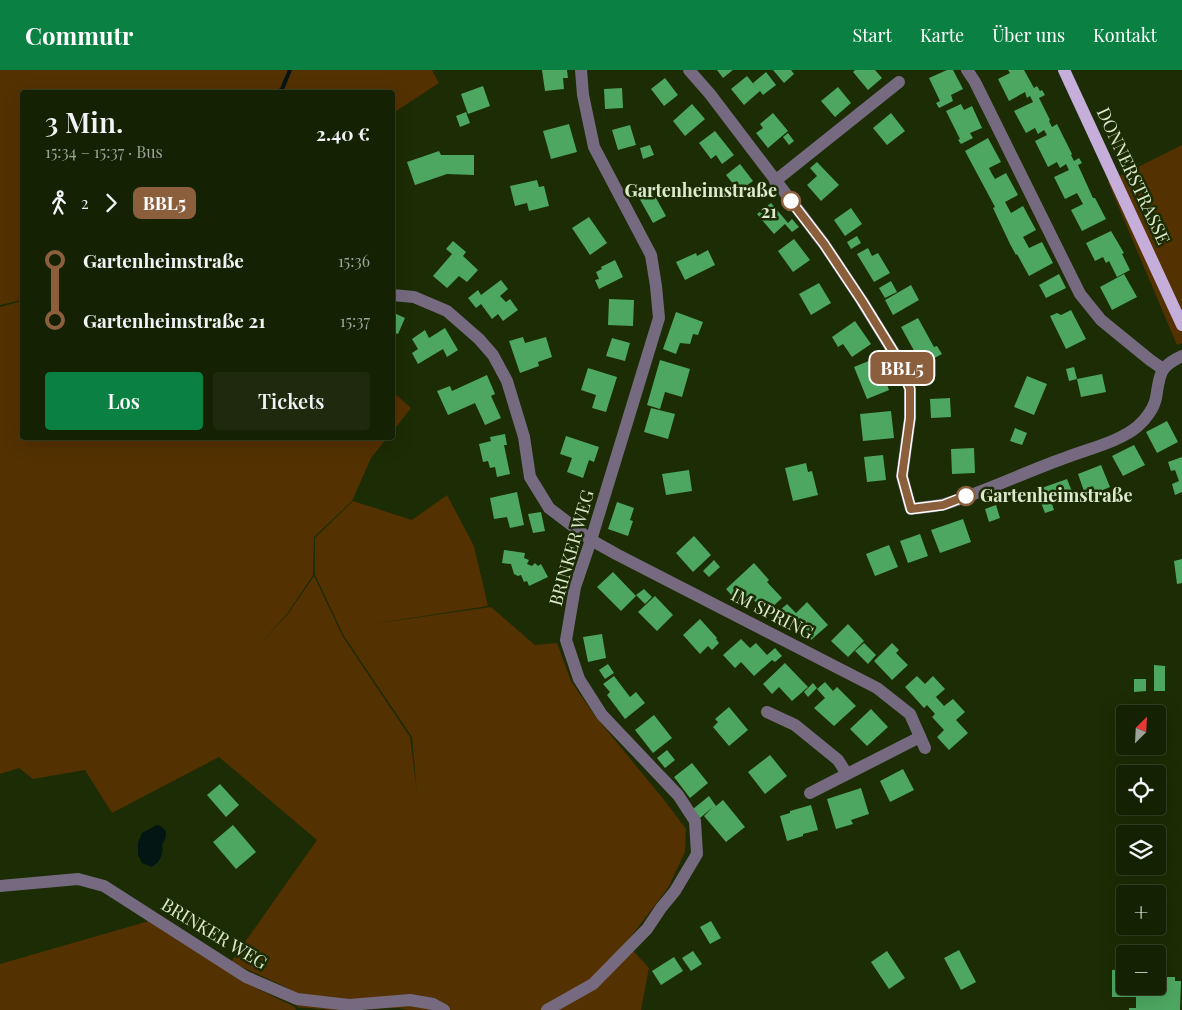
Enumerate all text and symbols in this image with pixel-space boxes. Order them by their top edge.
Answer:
text: Commutr [25,19,133,51]
text: Start [852,23,892,47]
text: Karte [920,23,964,47]
text: Über uns [992,23,1065,47]
text: Kontakt [1093,23,1157,47]
text: 3 Min. [45,103,123,140]
street label: DONNERSTRASSE [1092,103,1176,248]
text: 2.40 € [316,120,370,146]
text: 15:34 – 15:37 · Bus [45,141,163,162]
place label: Gartenheimstraße 21 [625,178,777,223]
icon: walk [45,189,73,217]
icon: forward [97,189,125,217]
text: BBL5 [143,191,186,215]
marker: Gartenheimstraße 21 [781,191,801,211]
text: 2 [81,192,89,213]
text: Gartenheimstraße [83,247,244,273]
text: 15:36 [338,250,370,271]
text: Gartenheimstraße 21 [83,307,265,333]
text: 15:37 [340,310,370,331]
line badge: BBL5 [867,352,937,384]
text: BBL5 [880,356,924,380]
button: Los [45,372,203,430]
button: Tickets [213,372,370,430]
place label: Gartenheimstraße [980,483,1132,507]
marker: Gartenheimstraße [956,486,976,506]
street label: BRINKER WEG [543,487,599,608]
street label: IM SPRING [727,582,818,644]
north arrow [1116,705,1166,755]
map controls [1116,705,1166,995]
button: locate [1116,765,1166,815]
button: layers [1116,825,1166,875]
button: + [1116,885,1166,935]
street label: BRINKER WEG [157,892,272,974]
button: − [1116,945,1166,995]

